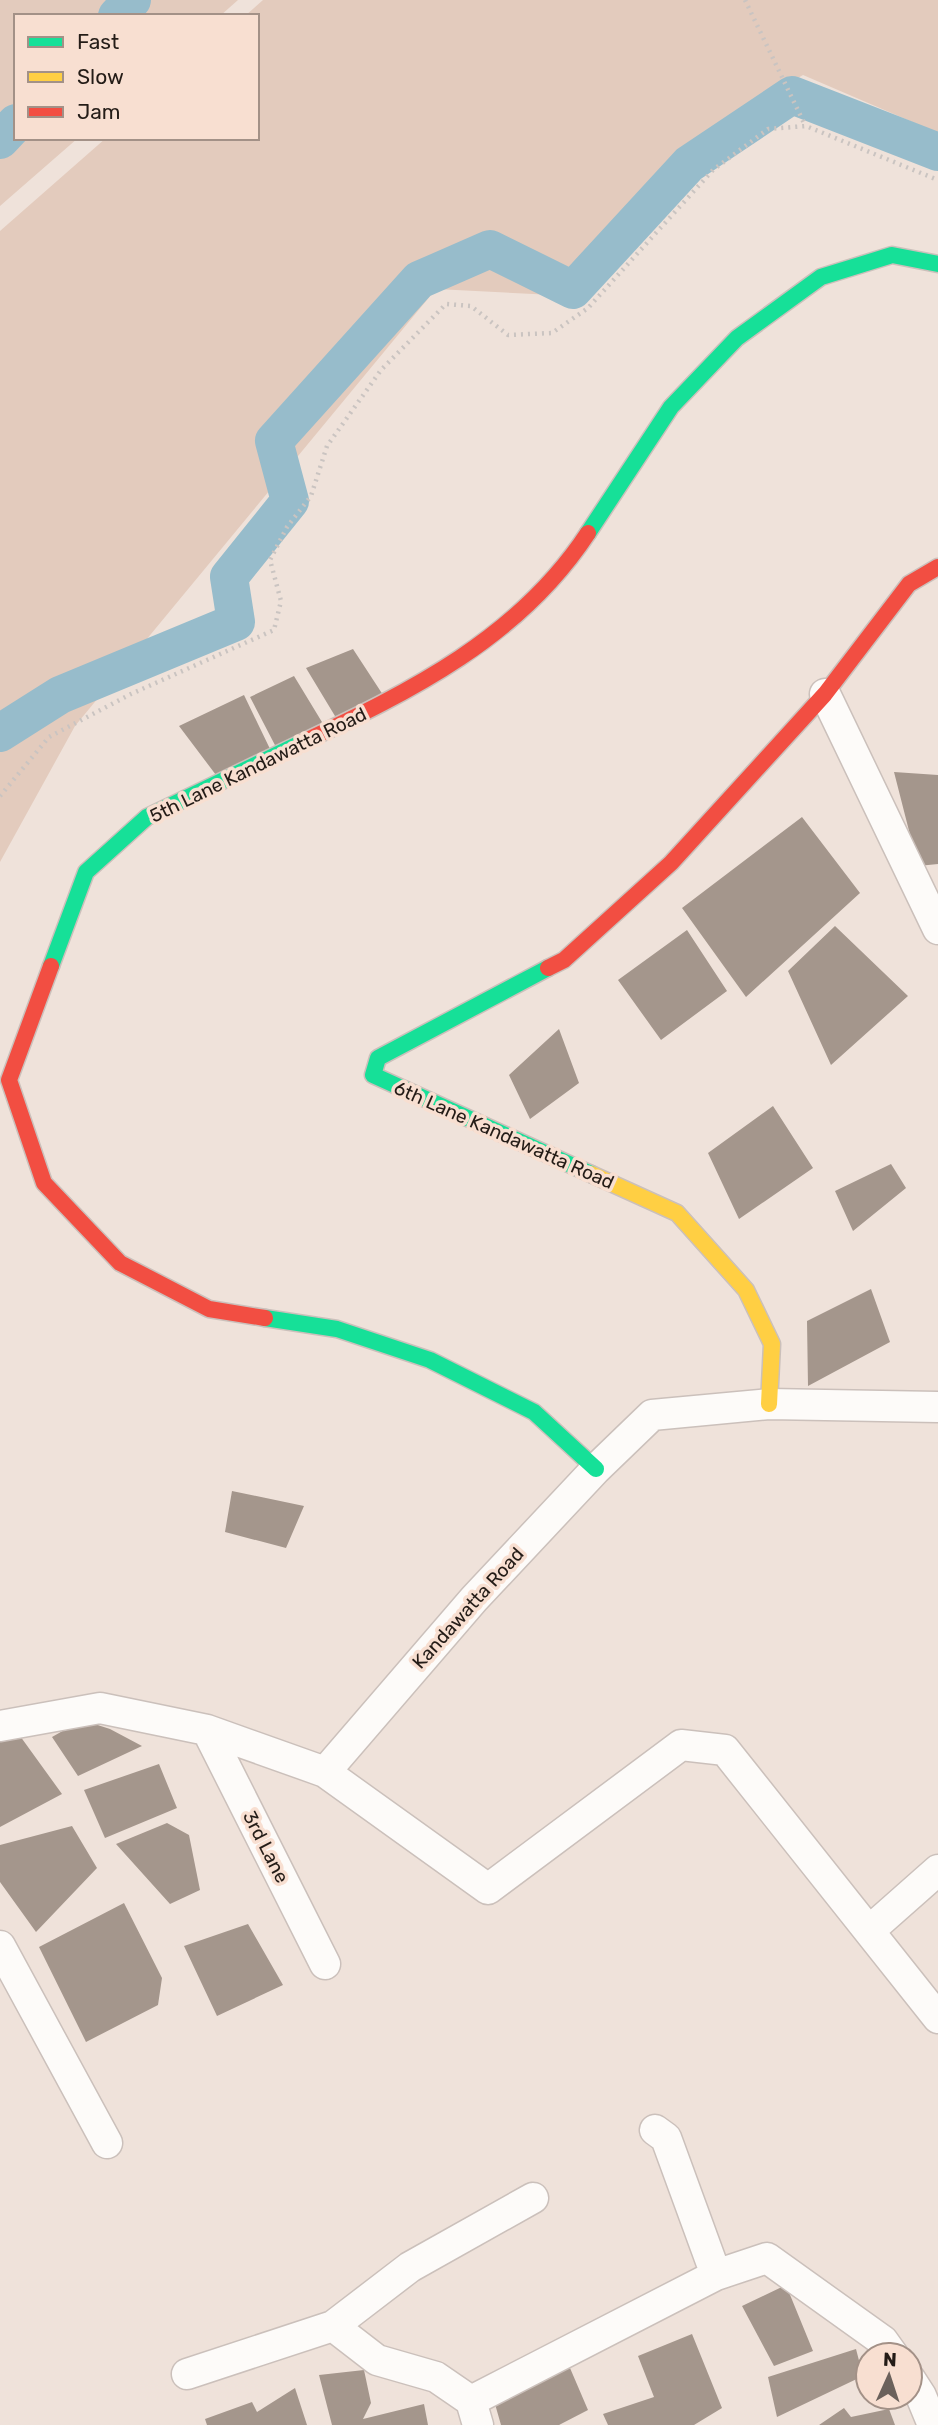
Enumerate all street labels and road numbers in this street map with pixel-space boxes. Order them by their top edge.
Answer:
street label: 5th Lane Kandawatta Road [146,702,370,828]
street label: 6th Lane Kandawatta Road [390,1076,618,1194]
street label: Kandawatta Road [407,1543,529,1673]
street label: 3rd Lane [238,1807,294,1887]

